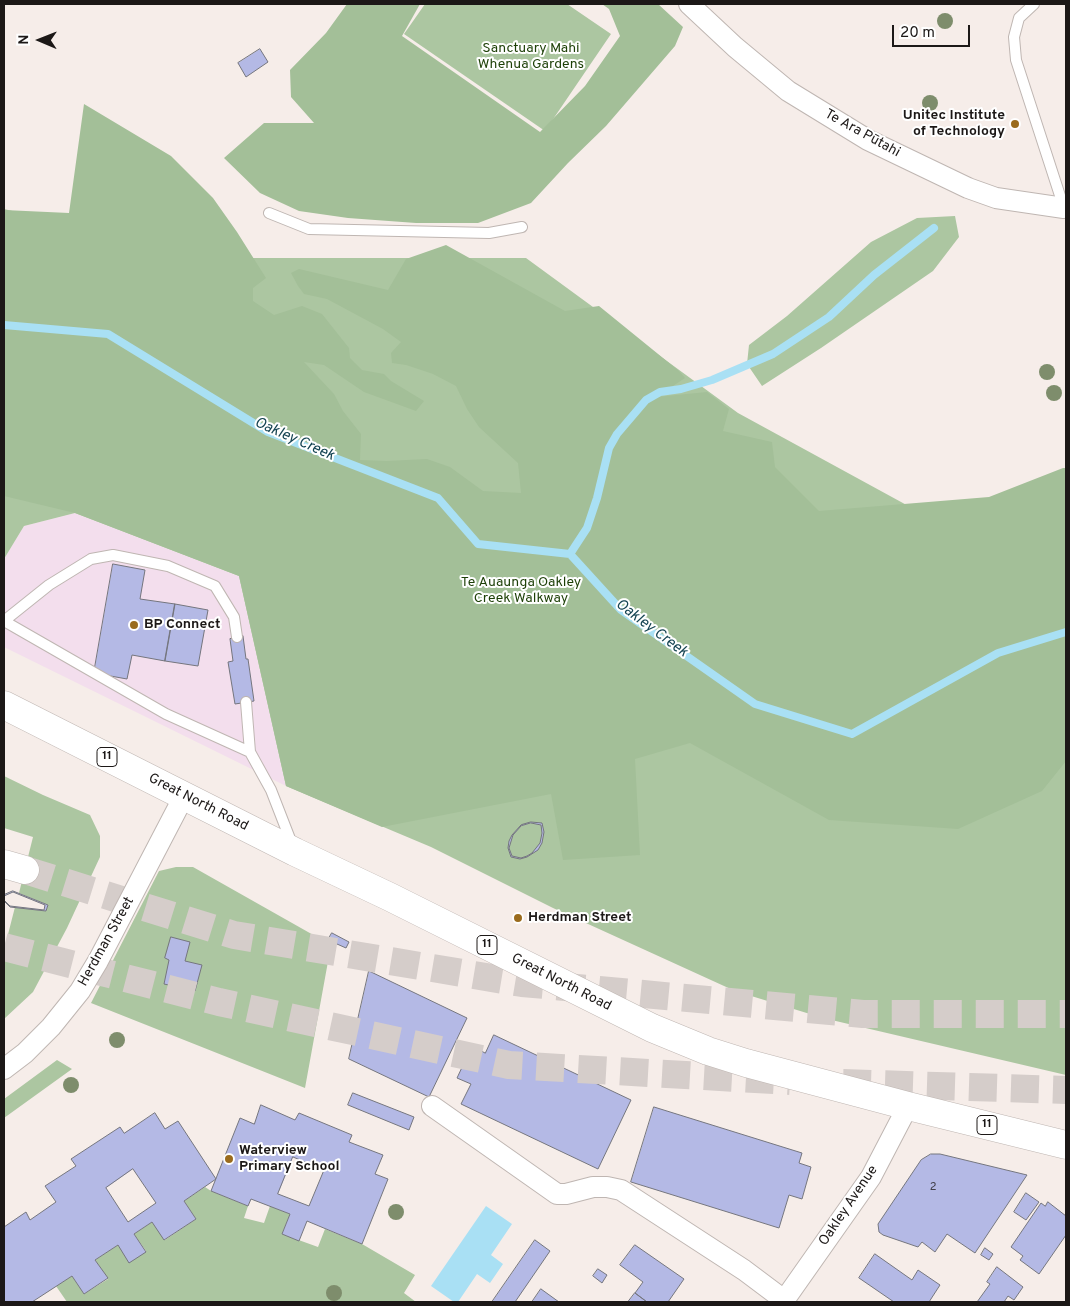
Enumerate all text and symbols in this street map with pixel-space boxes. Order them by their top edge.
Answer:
north arrow [15,15,65,65]
scale bar [895,15,972,47]
text: 20 m [900,24,935,43]
text: N [16,35,33,45]
park label: Sanctuary Mahi Whenua Gardens [478,41,584,74]
street label: Te Ara Pūtahi [821,106,903,162]
place label: Unitec Institute of Technology [903,108,1005,140]
marker: Unitec Institute of Technology [1009,118,1021,130]
water label: Oakley Creek [251,414,337,466]
park label: Te Auaunga Oakley Creek Walkway [461,575,581,608]
water label: Oakley Creek [611,596,691,662]
place label: BP Connect [144,617,221,633]
marker: BP Connect [128,619,140,631]
road number: 11 [97,748,117,766]
street label: Great North Road [145,771,251,835]
street label: Herdman Street [75,894,139,990]
place label: Herdman Street [528,910,632,926]
marker: Herdman Street [512,912,524,924]
road number: 11 [477,936,497,954]
street label: Great North Road [508,951,614,1015]
road number: 11 [977,1116,997,1134]
place label: Waterview Primary School [239,1143,340,1176]
marker: Waterview Primary School [223,1153,235,1165]
street label: Oakley Avenue [816,1163,882,1249]
house number: 2 [930,1181,936,1195]

